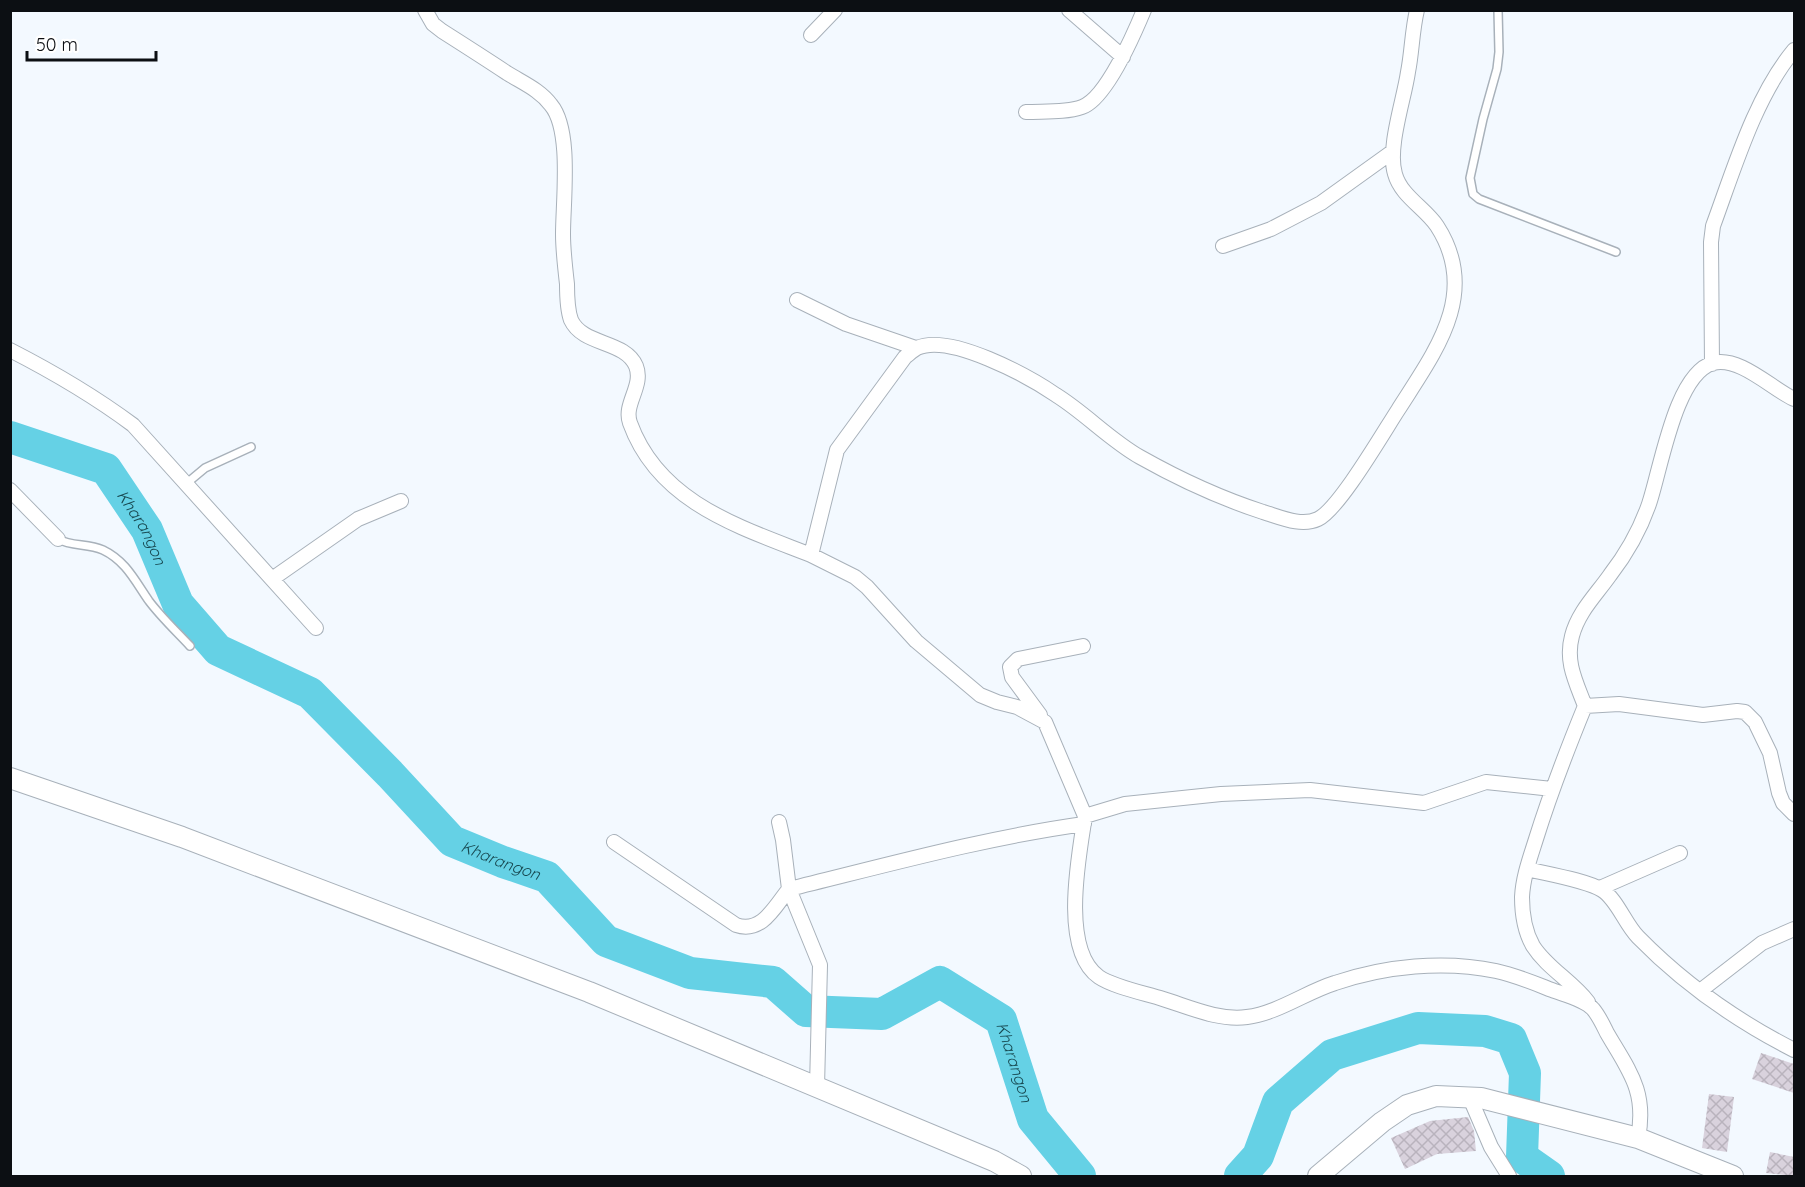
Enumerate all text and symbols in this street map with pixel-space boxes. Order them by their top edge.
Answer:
scale bar [27,24,156,62]
text: 50 m [36,33,78,56]
water label: Kharangon [113,486,171,569]
water label: Kharangon [458,836,544,884]
water label: Kharangon [992,1020,1037,1105]

